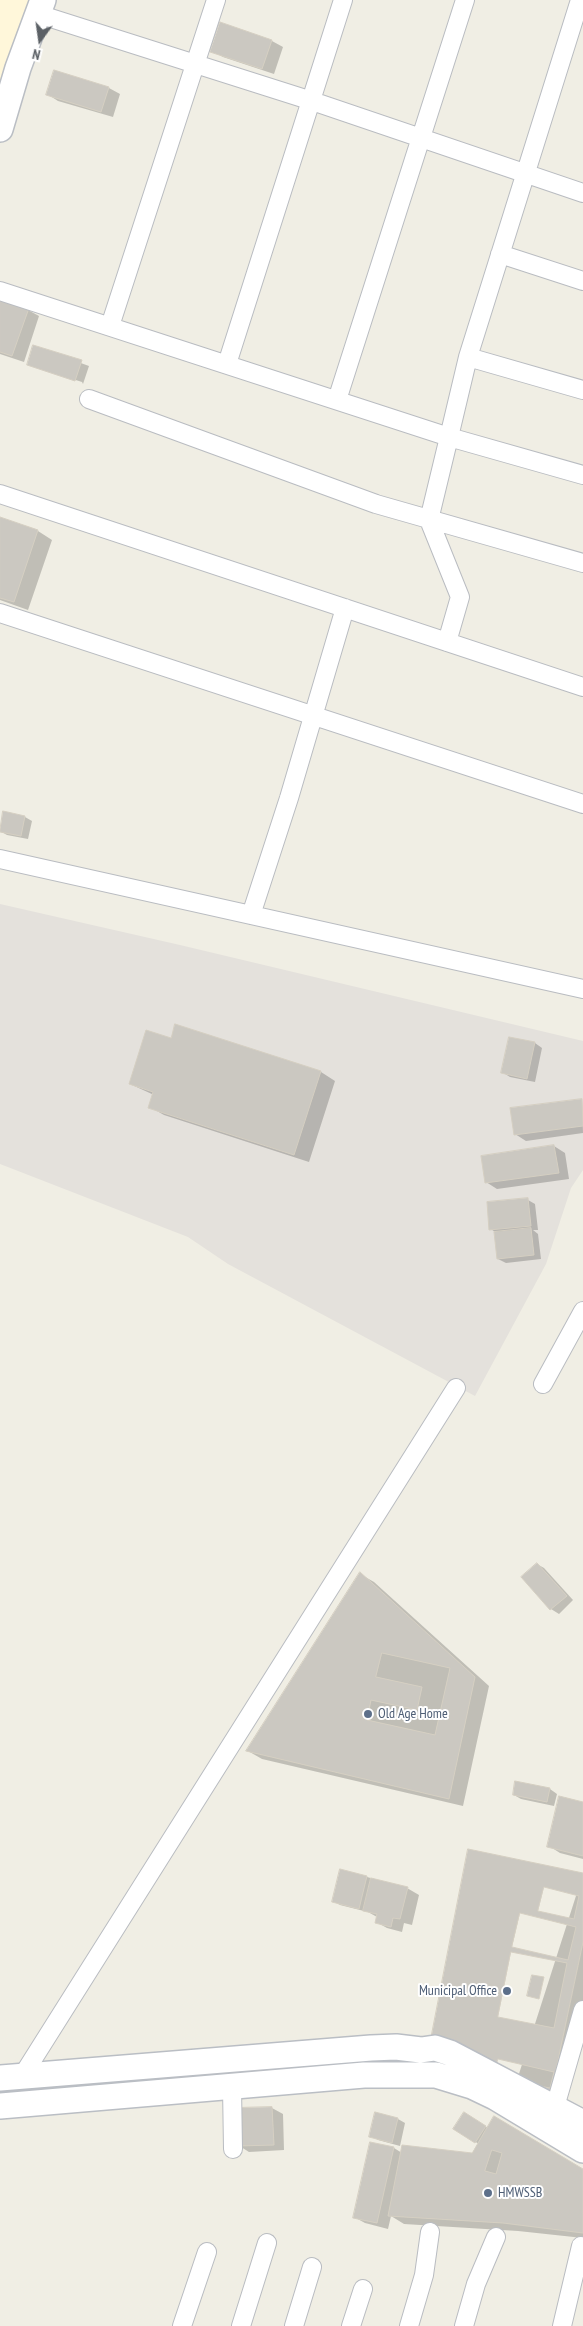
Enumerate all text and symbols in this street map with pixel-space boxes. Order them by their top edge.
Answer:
north arrow [15,15,65,65]
text: N [31,45,42,64]
place label: Old Age Home [378,1706,448,1722]
marker: Old Age Home [362,1708,374,1720]
place label: Municipal Office [419,1983,497,1999]
marker: Municipal Office [501,1985,513,1997]
place label: HMWSSB [498,2185,542,2201]
marker: HMWSSB [482,2187,494,2199]

